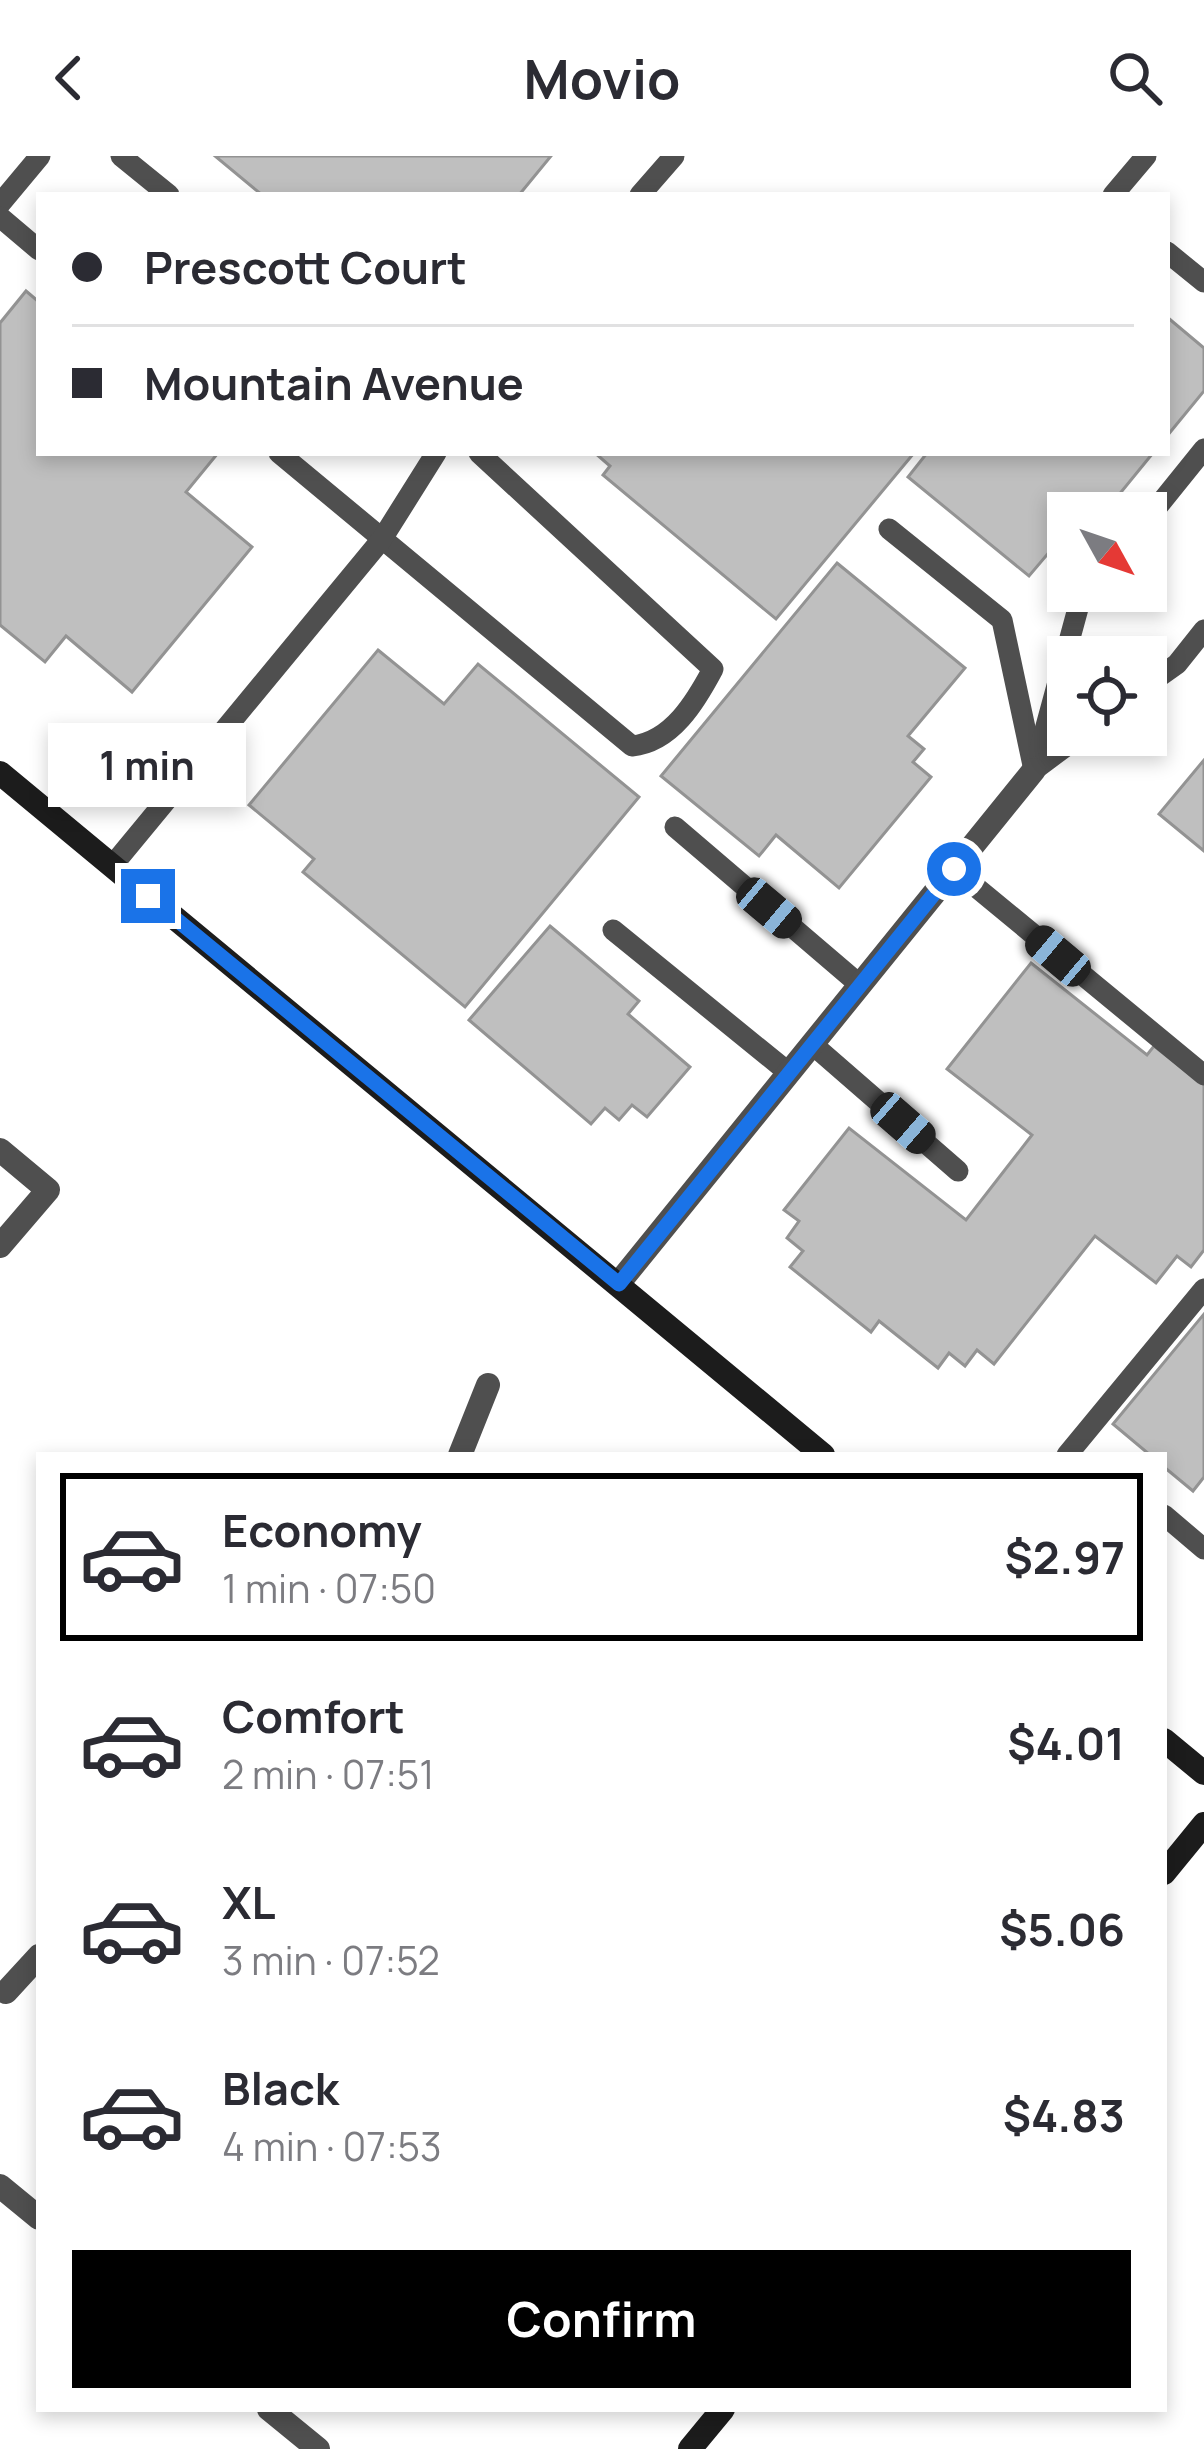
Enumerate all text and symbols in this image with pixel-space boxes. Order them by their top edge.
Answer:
text: Movio [524,41,680,115]
icon: back [36,45,102,111]
icon: search [1102,45,1168,111]
text: Prescott Court [144,236,467,298]
text: Mountain Avenue [144,352,524,414]
north arrow [1047,492,1167,612]
map controls [1047,492,1167,756]
button: locate [1047,636,1167,756]
callout: 1 min [49,722,247,806]
text: 1 min [99,738,195,792]
route start [927,842,981,896]
route end [121,869,175,923]
car [730,871,808,945]
car [1019,919,1097,993]
car [864,1086,942,1160]
text: Economy [222,1499,422,1561]
icon: car [78,1503,186,1611]
text: $2.97 [1004,1526,1125,1588]
text: 1 min · 07:50 [222,1561,436,1615]
text: Comfort [222,1685,405,1747]
icon: car [78,1689,186,1797]
text: $4.01 [1007,1712,1125,1774]
text: 2 min · 07:51 [222,1747,435,1801]
text: XL [222,1871,276,1933]
icon: car [78,1875,186,1983]
text: $5.06 [999,1898,1125,1960]
text: 3 min · 07:52 [222,1933,440,1987]
text: Black [222,2057,339,2119]
icon: car [78,2061,186,2169]
text: $4.83 [1003,2084,1125,2146]
text: 4 min · 07:53 [222,2119,442,2173]
button: Confirm [72,2250,1131,2388]

